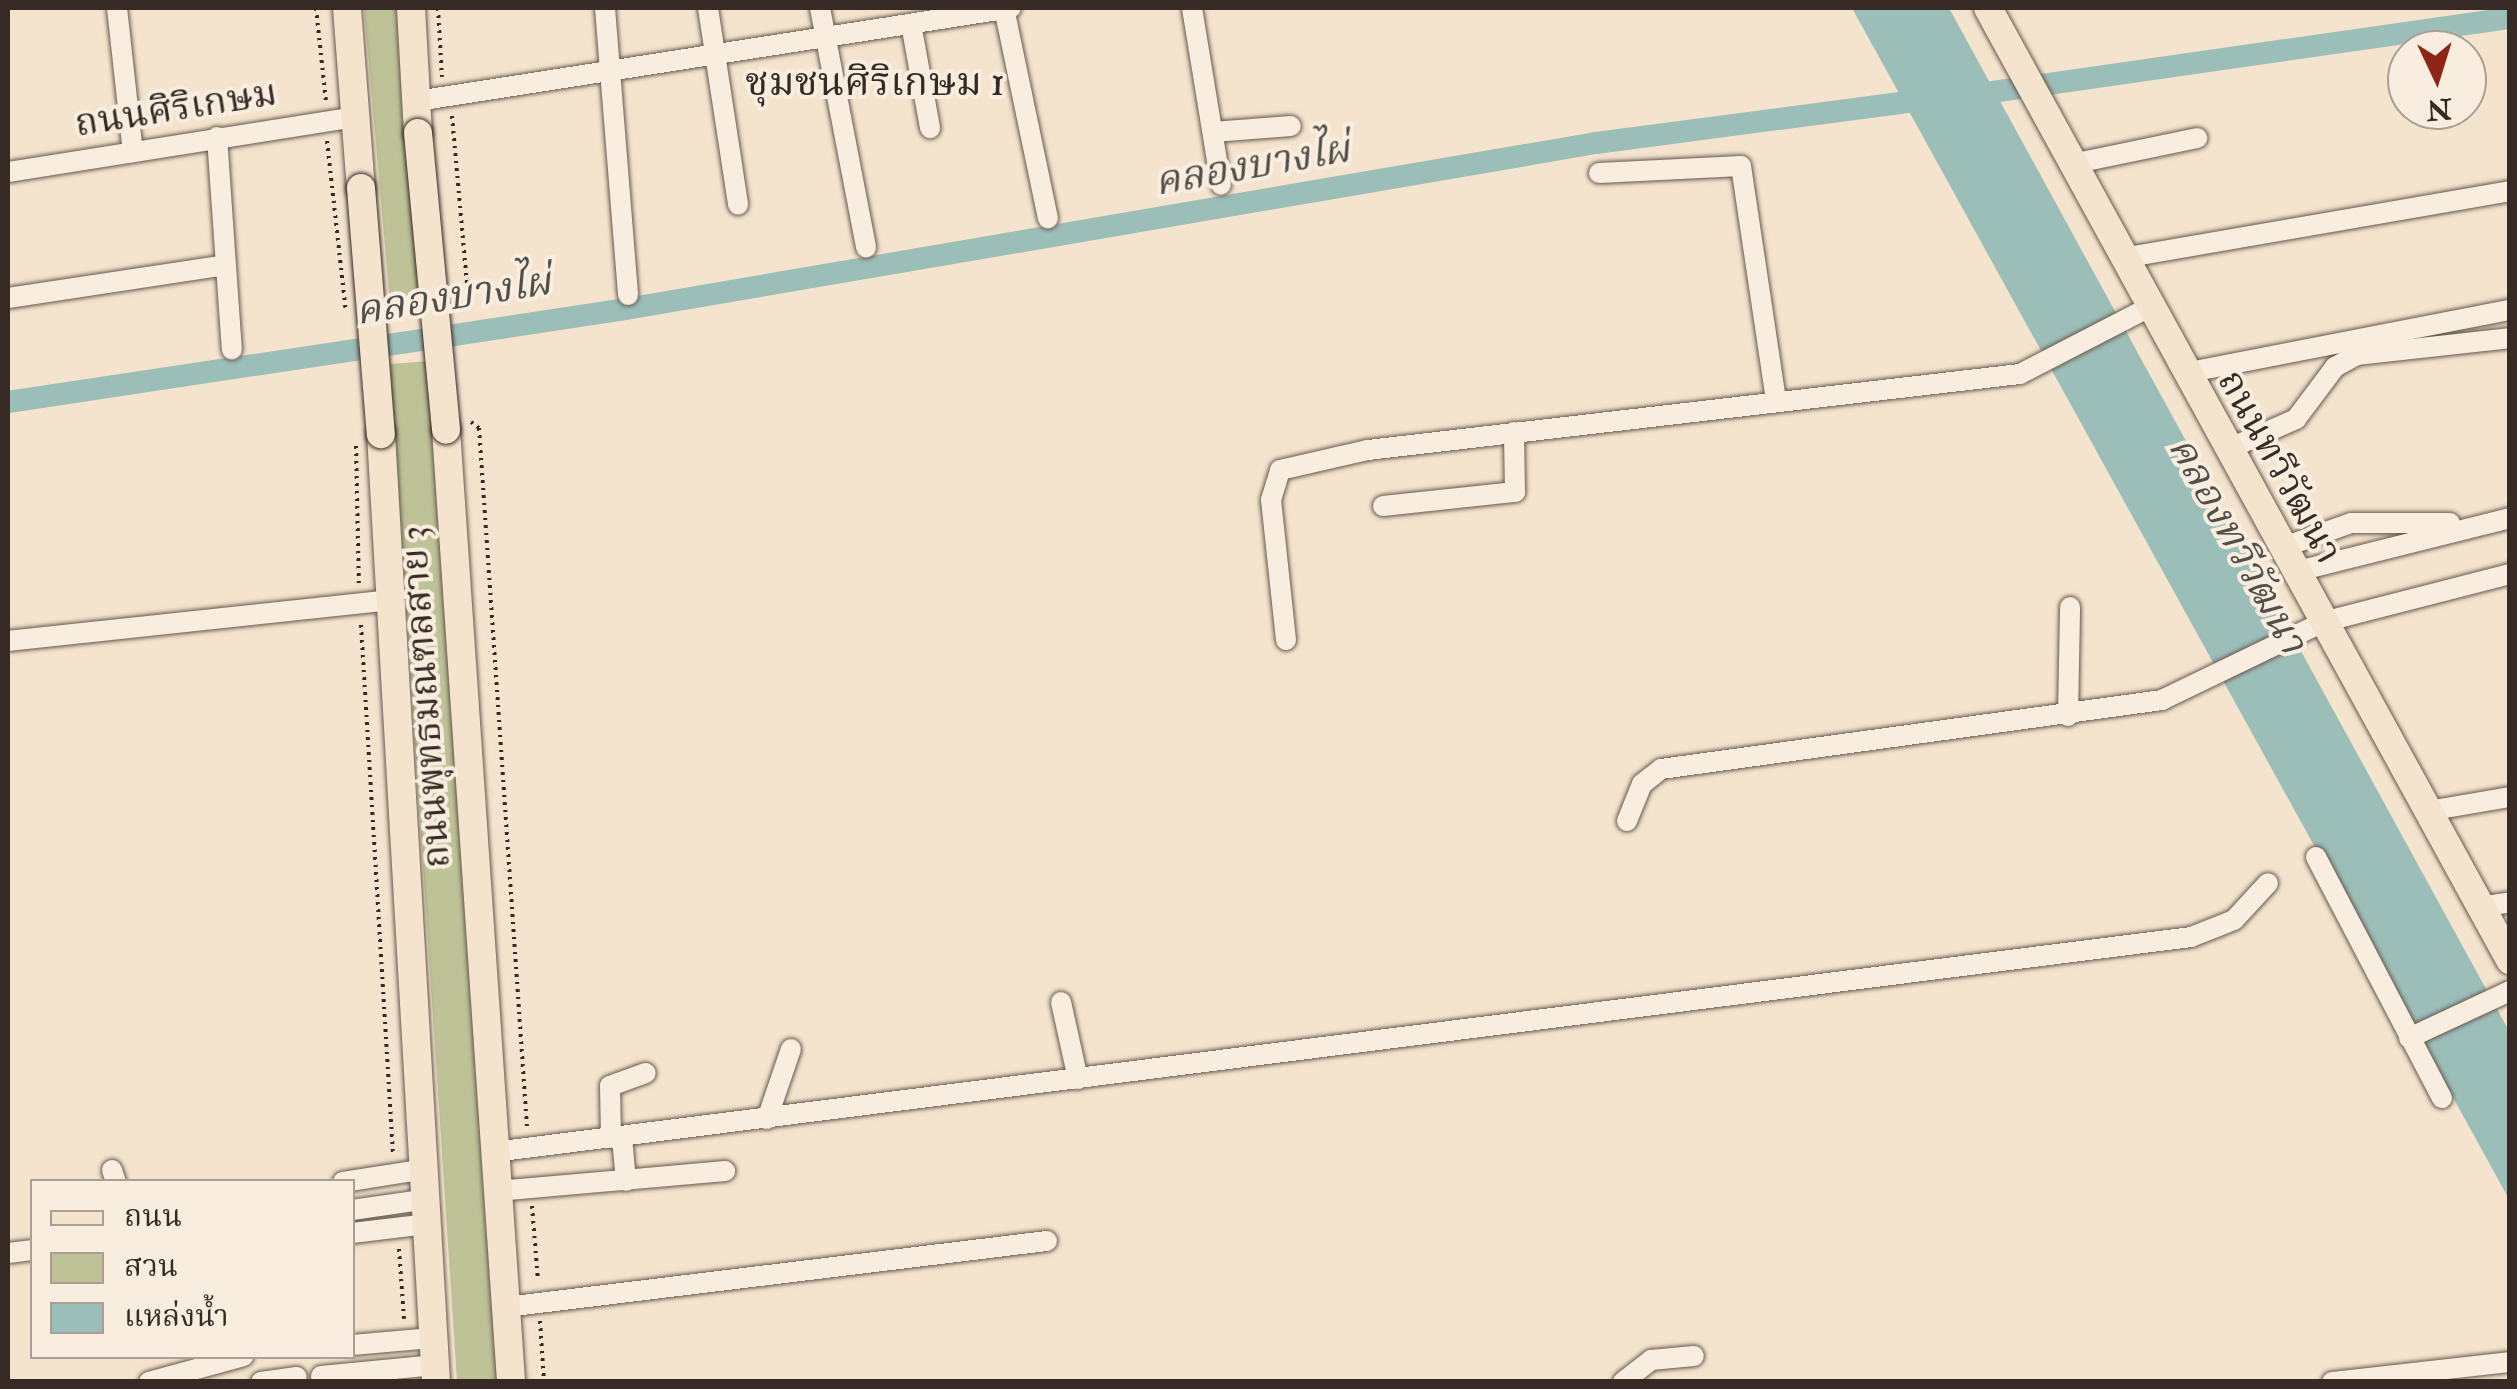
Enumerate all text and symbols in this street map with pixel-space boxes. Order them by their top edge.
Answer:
north arrow [2387,30,2487,130]
district label: ชุมชนศิริเกษม 1 [745,59,1005,107]
street label: ถนนศิริเกษม [72,71,280,147]
text: N [2425,90,2453,127]
water label: คลองบางไผ่ [1151,125,1353,207]
water label: คลองบางไผ่ [352,258,554,336]
street label: ถนนทวีวัฒนา [2207,362,2351,572]
water label: คลองทวีวัฒนา [2158,428,2316,662]
street label: ถนนพุทธมณฑลสาย 3 [391,524,461,870]
legend [30,1179,355,1359]
text: ถนน [124,1198,182,1235]
text: สวน [124,1248,178,1285]
text: แหล่งน้ำ [124,1298,229,1335]

